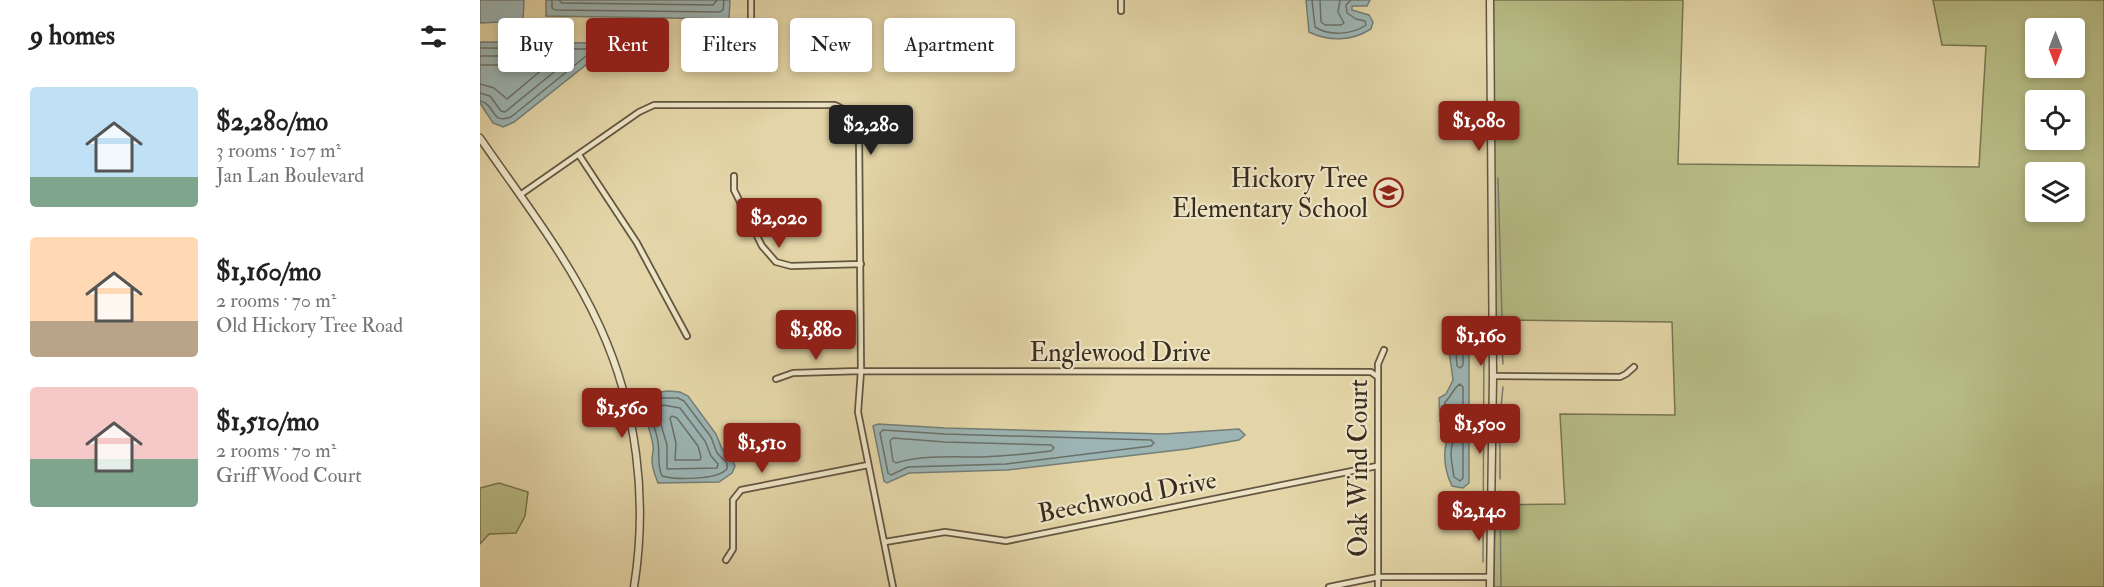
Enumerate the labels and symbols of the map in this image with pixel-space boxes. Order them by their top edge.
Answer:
north arrow [2025,18,2085,78]
pin: $1,080 [1430,101,1528,152]
pin: $2,280 [822,105,920,156]
place label: Hickory Tree Elementary School [1172,163,1368,225]
school or university icon: Hickory Tree Elementary School [1373,177,1405,209]
pin: $2,020 [730,198,828,249]
pin: $1,880 [767,310,865,361]
pin: $1,160 [1432,316,1530,367]
street label: Englewood Drive [1029,337,1211,369]
street label: Oak Wind Court [1343,379,1375,557]
pin: $1,560 [573,388,671,439]
pin: $1,500 [1431,404,1529,455]
pin: $1,510 [713,423,811,474]
street label: Beechwood Drive [1035,464,1219,530]
pin: $2,140 [1430,491,1528,542]

